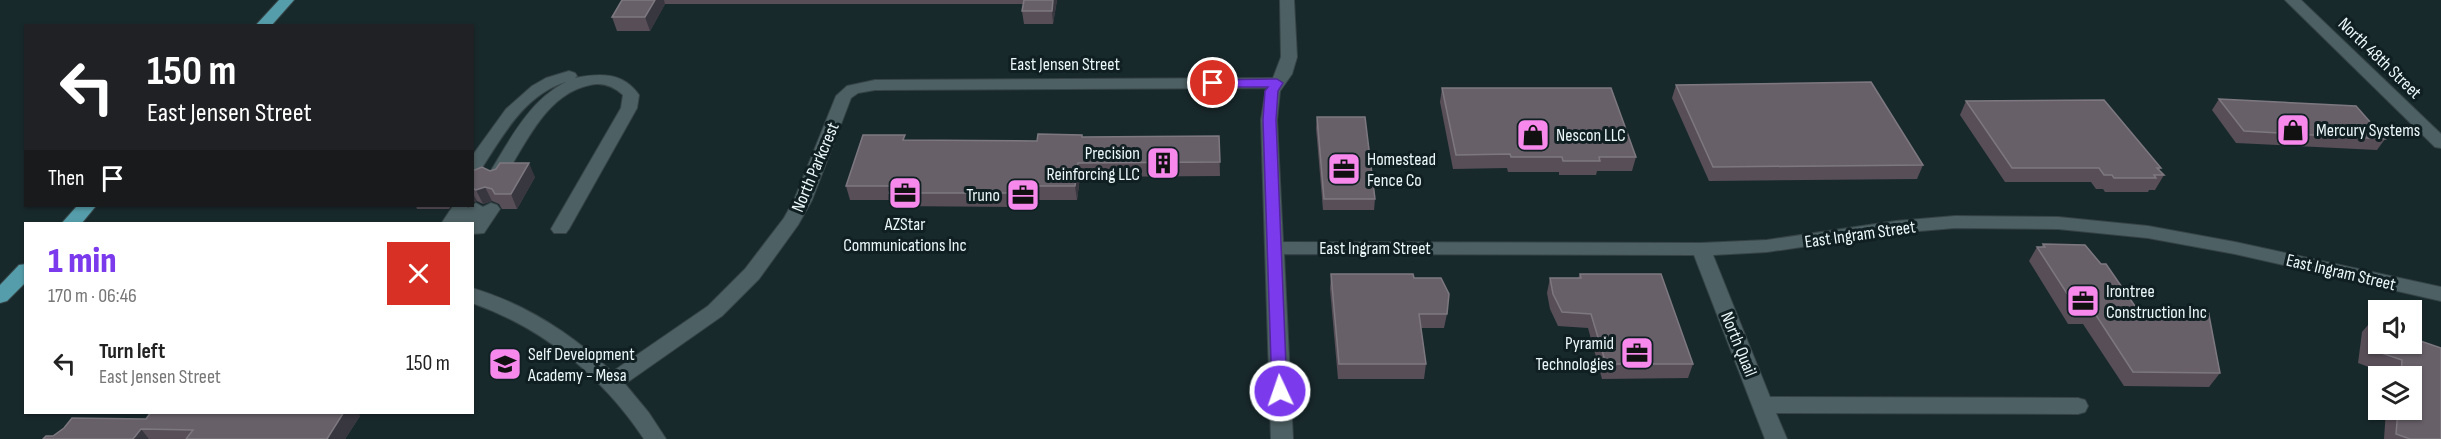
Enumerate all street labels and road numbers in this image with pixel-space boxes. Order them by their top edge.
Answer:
street label: North 48th Street [2334,13,2426,104]
street label: East Jensen Street [1010,54,1120,75]
street label: North Parkcrest [787,119,844,215]
street label: East Ingram Street [1803,216,1917,253]
street label: East Ingram Street [1319,238,1431,259]
street label: East Ingram Street [2284,250,2398,295]
street label: North Quail [1716,309,1761,380]

